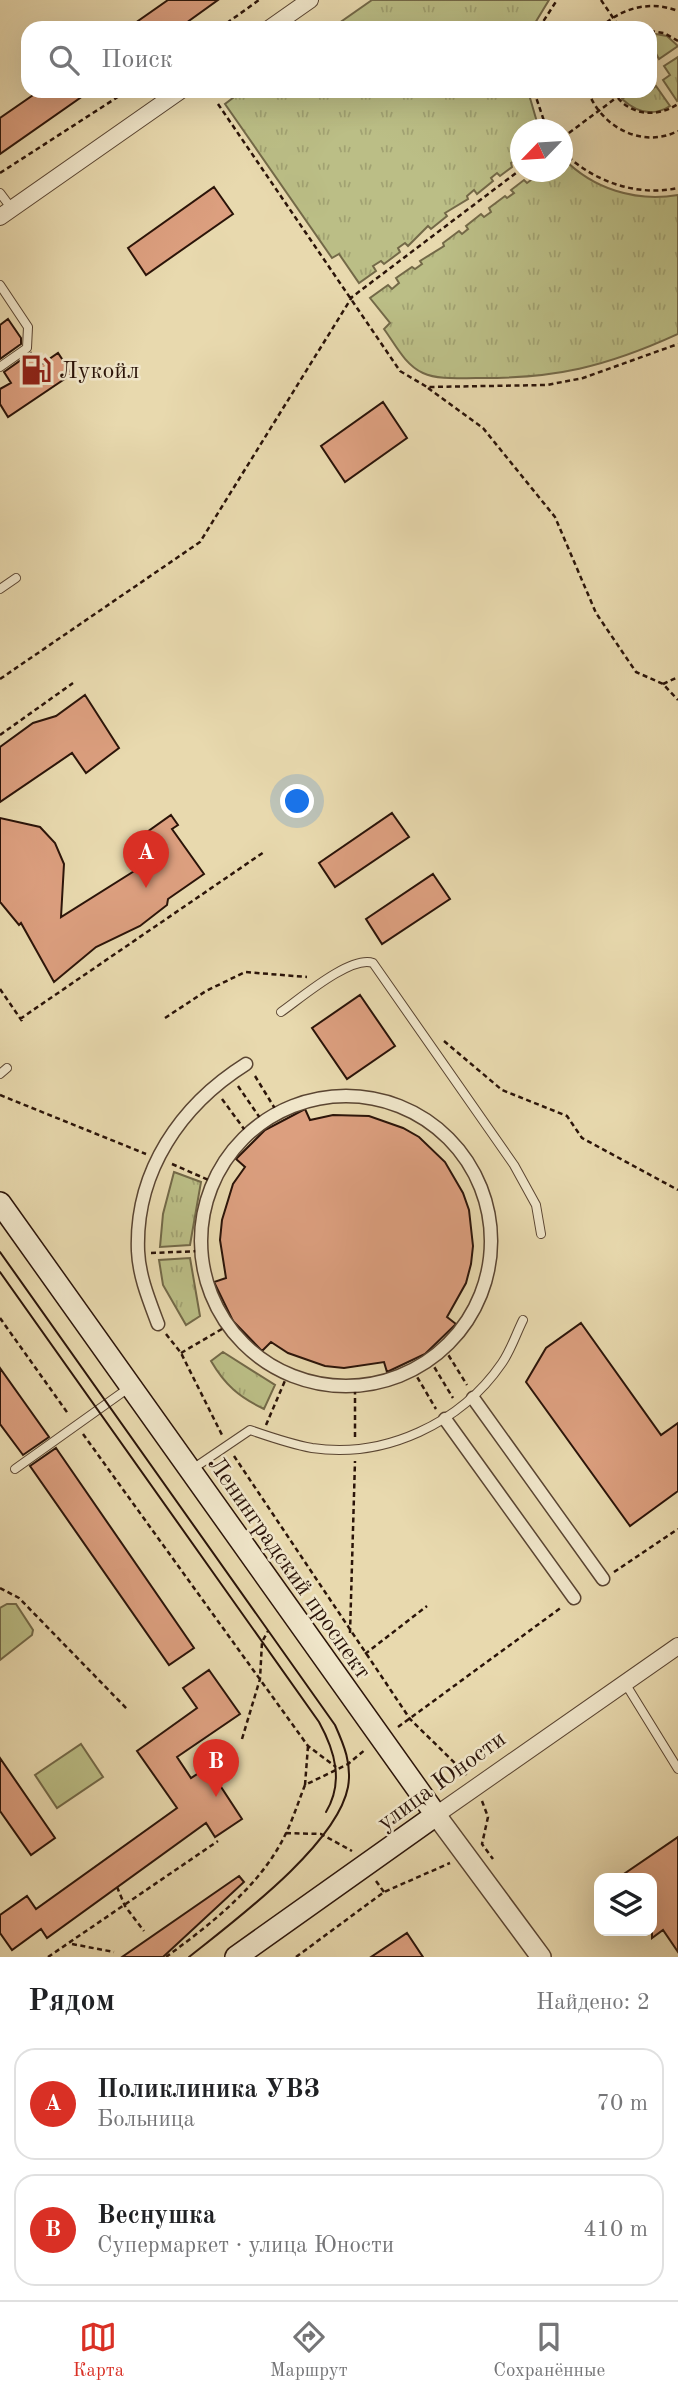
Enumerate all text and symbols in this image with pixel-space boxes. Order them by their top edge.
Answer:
search box [21,21,657,98]
icon: search [45,41,83,79]
text: Поиск [101,47,173,73]
north arrow [510,119,573,182]
fuel station icon: Лукойл [19,353,53,387]
place label: Лукойл [59,360,139,384]
your location [280,784,314,818]
pin: A [123,830,169,888]
street label: Ленинградский проспект [202,1452,374,1684]
street label: улица Юности [374,1727,511,1836]
pin: B [193,1739,239,1797]
map controls [594,1873,657,1936]
button: layers [594,1873,657,1936]
text: Рядом [28,1987,115,2017]
text: Найдено: 2 [536,1991,650,2014]
text: Поликлиника УВЗ [97,2077,320,2103]
text: A [44,2092,62,2115]
text: 70 m [597,2092,648,2115]
text: Больница [97,2108,195,2131]
text: Веснушка [97,2203,216,2229]
text: B [45,2218,61,2241]
text: 410 m [583,2218,648,2241]
text: Супермаркет · улица Юности [97,2234,394,2257]
tab: Карта [73,2318,124,2383]
tab: Маршрут [270,2318,348,2383]
tab: Сохранённые [493,2318,605,2383]

